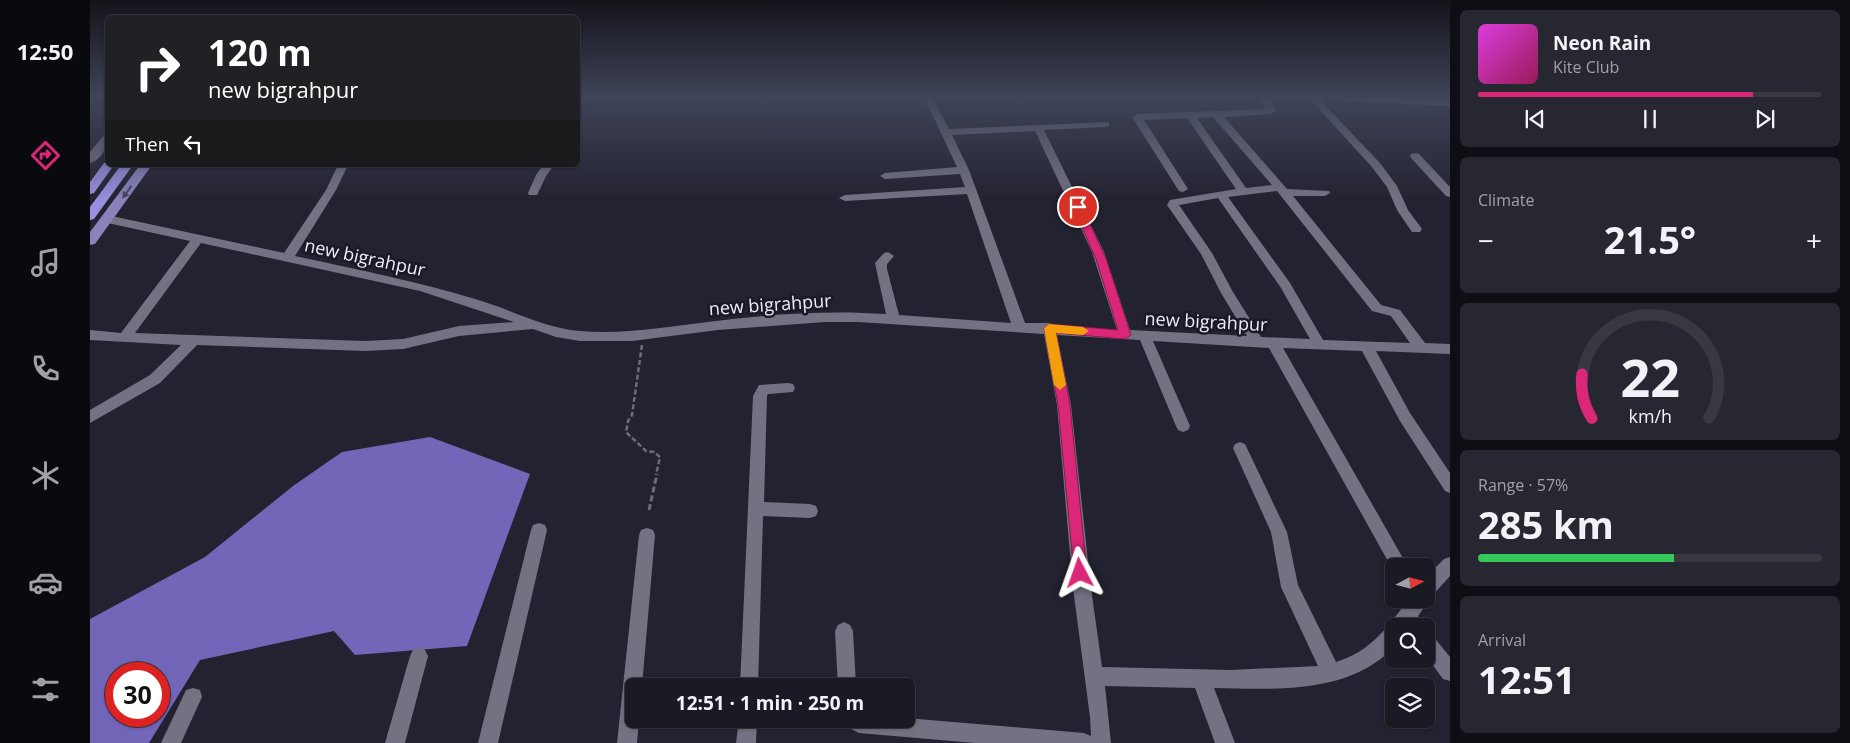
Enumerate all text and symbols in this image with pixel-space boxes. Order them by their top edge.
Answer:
text: 120 m [208,29,312,76]
text: Neon Rain [1553,30,1651,56]
icon: right [125,35,190,100]
text: 12:50 [17,36,73,66]
text: Kite Club [1553,56,1619,78]
text: new bigrahpur [208,74,358,104]
icon: previous [1521,105,1549,133]
icon: pause [1636,105,1664,133]
icon: next [1751,105,1779,133]
icon: left [179,130,207,158]
text: Then [125,131,169,157]
icon: directions [28,138,63,173]
one-way arrow [122,185,132,199]
pin [1057,186,1099,228]
text: Climate [1478,189,1535,211]
icon: arrive [1064,193,1092,221]
text: 21.5° [1604,213,1696,265]
text: − [1478,221,1494,259]
text: + [1806,221,1822,259]
street label: new bigrahpur [302,232,428,282]
icon: music [28,245,63,280]
street label: new bigrahpur [708,288,833,320]
street label: new bigrahpur [1144,306,1269,336]
text: 22 [1620,341,1680,412]
icon: phone [28,351,63,386]
text: km/h [1628,404,1672,428]
icon: climate [28,458,63,493]
text: Range · 57% [1478,474,1568,496]
text: 285 km [1478,498,1614,550]
position arrow [1053,546,1105,598]
north arrow [1385,558,1435,608]
map controls [1385,558,1435,728]
icon: car [28,565,63,600]
button: search [1385,618,1435,668]
text: Arrival [1478,629,1526,651]
text: 12:51 [1478,653,1576,705]
speed limit sign: 30 [105,662,170,727]
icon: filters [28,672,63,707]
button: layers [1385,678,1435,728]
text: 12:51 · 1 min · 250 m [676,690,864,716]

